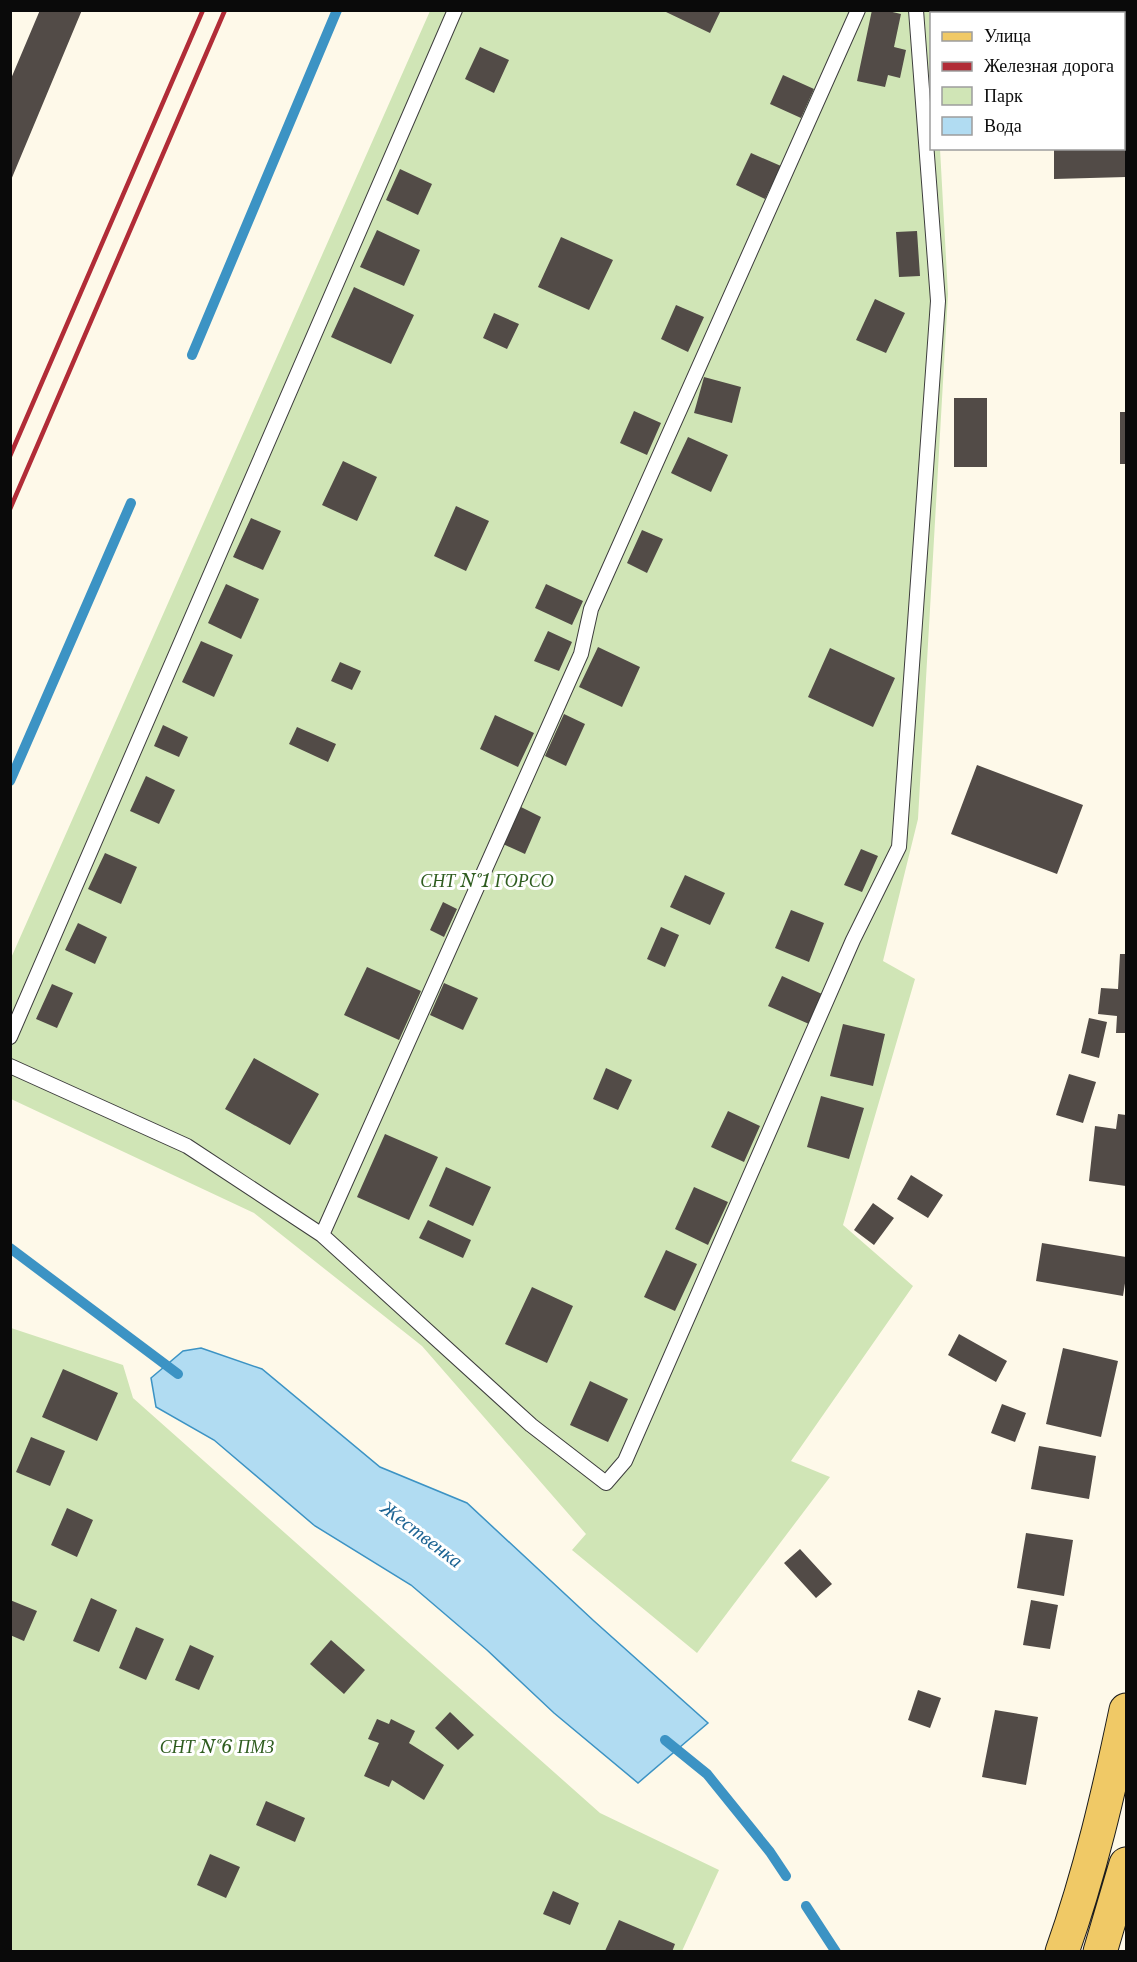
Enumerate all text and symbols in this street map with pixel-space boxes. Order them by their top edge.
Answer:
legend [930,12,1125,150]
text: Улица [984,25,1031,47]
text: Железная дорога [984,55,1114,77]
text: Парк [984,85,1023,107]
text: Вода [984,115,1022,137]
park label: СНТ №1 ГОРСО [420,870,554,892]
water label: Жественка [375,1495,468,1573]
park label: СНТ №6 ПМЗ [160,1736,274,1758]

